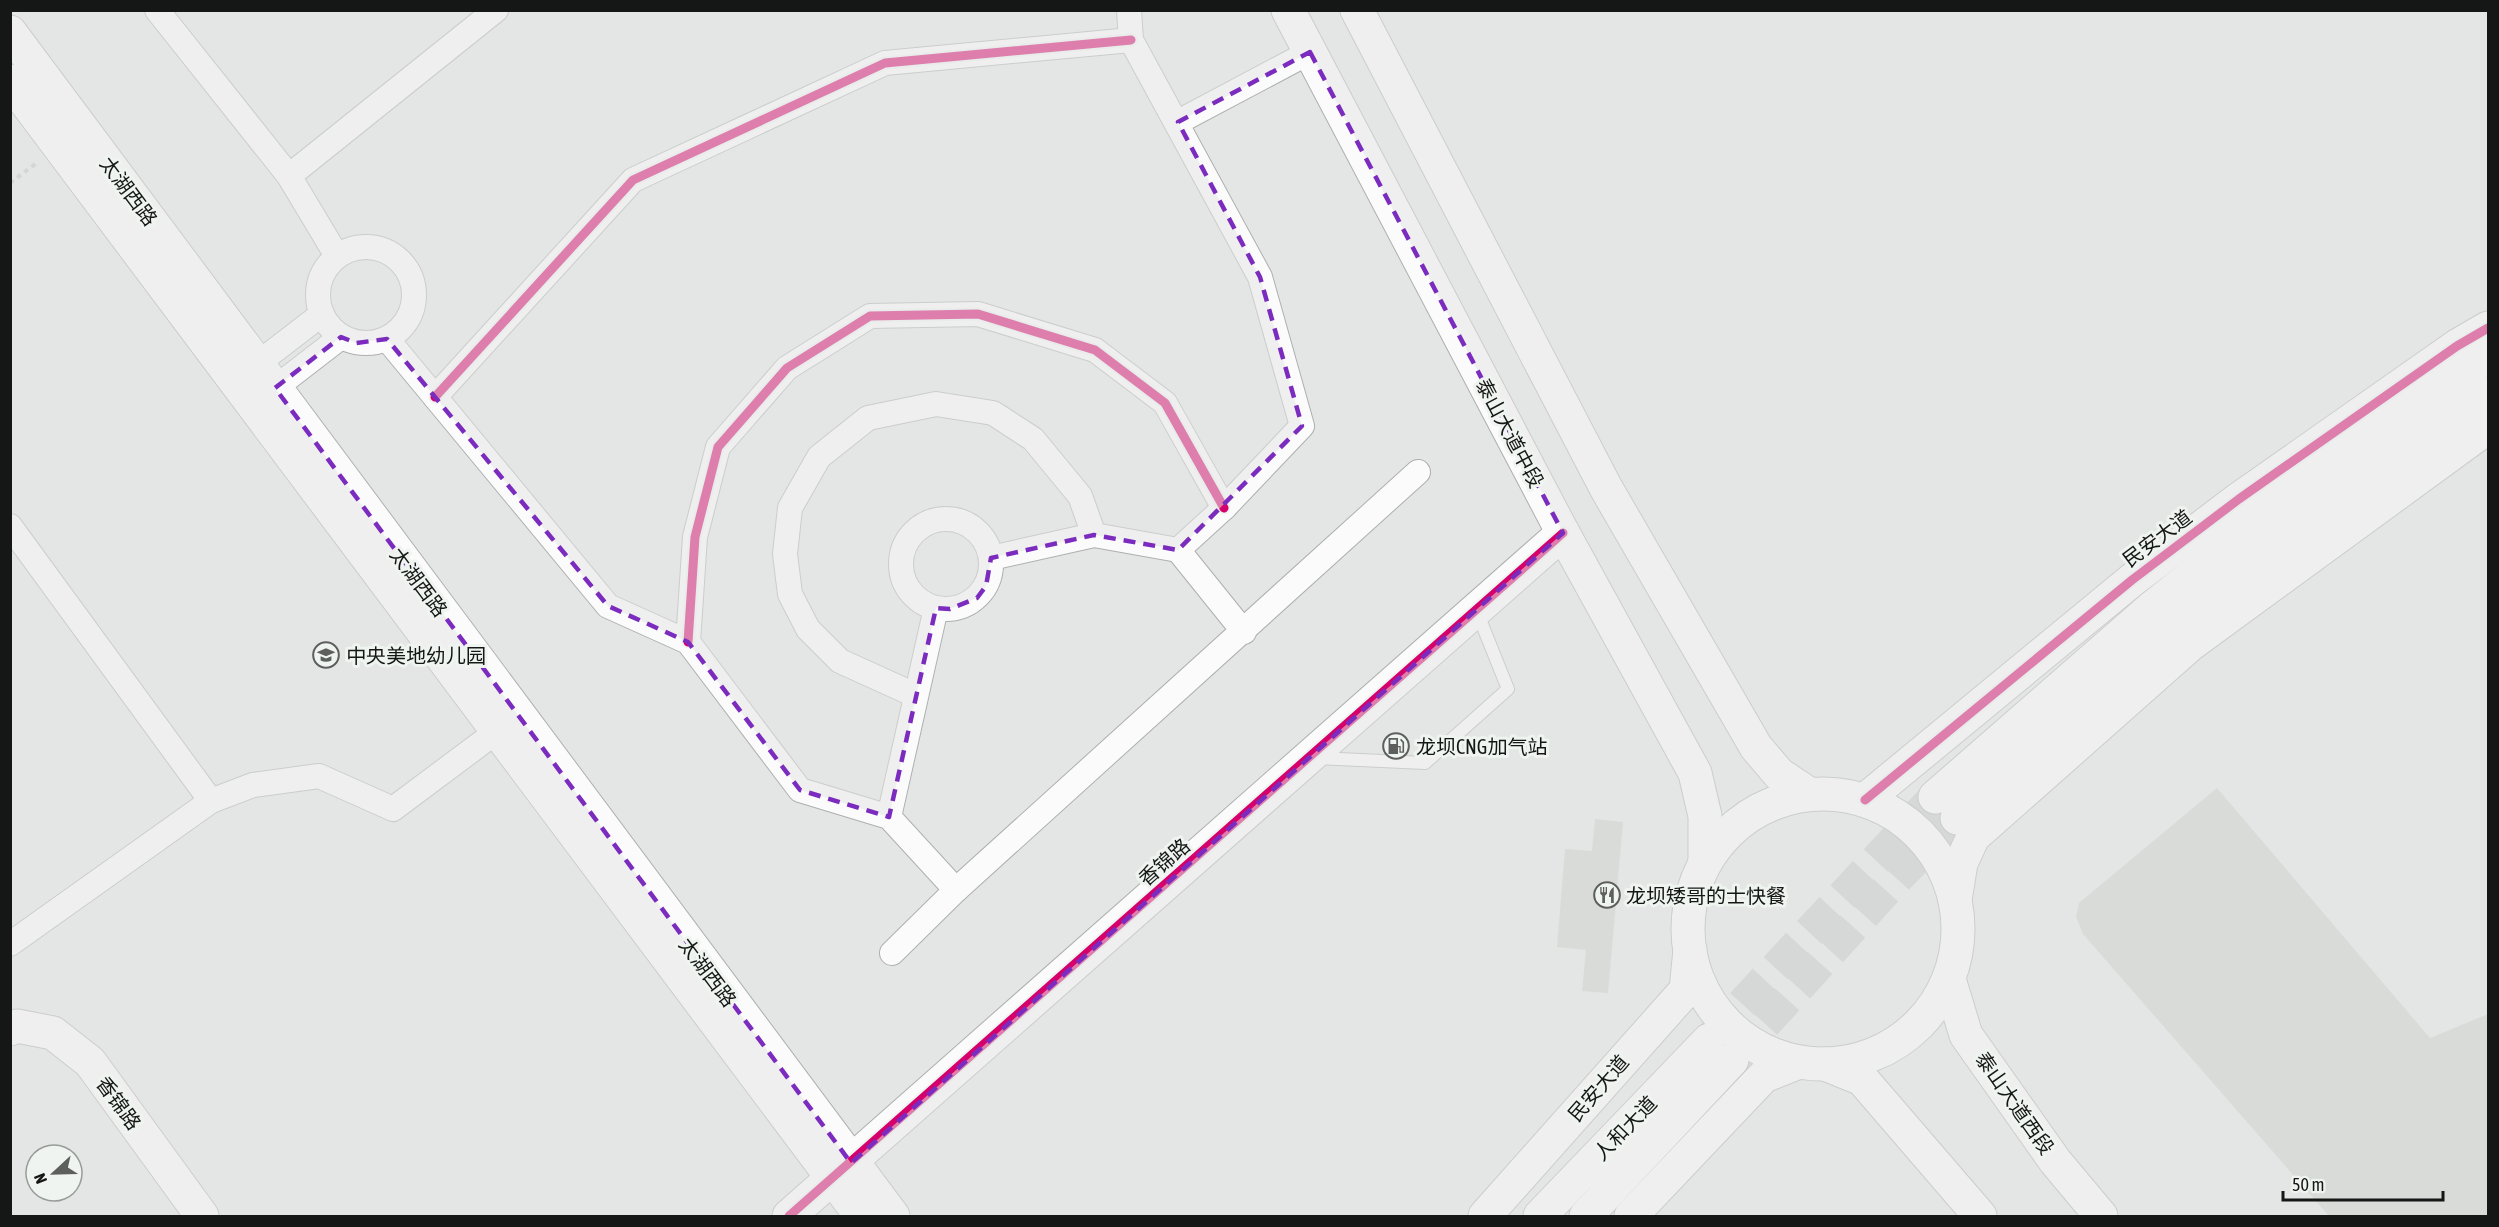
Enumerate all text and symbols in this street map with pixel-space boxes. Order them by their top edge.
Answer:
street label: 太湖西路 [96,152,162,230]
street label: 泰山大道中段 [1472,375,1548,491]
street label: 民安大道 [2118,505,2196,571]
street label: 太湖西路 [386,543,452,621]
school or university icon: 中央美地幼儿园 [311,640,341,670]
place label: 中央美地幼儿园 [346,644,486,667]
fuel station icon: 龙坝CNG加气站 [1381,731,1411,761]
place label: 龙坝CNG加气站 [1416,735,1547,758]
street label: 香锦路 [1134,834,1194,890]
restaurant icon: 龙坝矮哥的士快餐 [1592,880,1622,910]
place label: 龙坝矮哥的士快餐 [1626,884,1786,907]
street label: 太湖西路 [675,933,741,1011]
street label: 泰山大道西段 [1971,1047,2059,1159]
street label: 民安大道 [1563,1050,1633,1126]
street label: 香锦路 [92,1072,146,1134]
street label: 人和大道 [1589,1091,1661,1165]
north arrow [24,1143,84,1203]
scale bar [2283,1164,2444,1202]
text: N [30,1171,50,1186]
text: 50 m [2292,1174,2324,1195]

